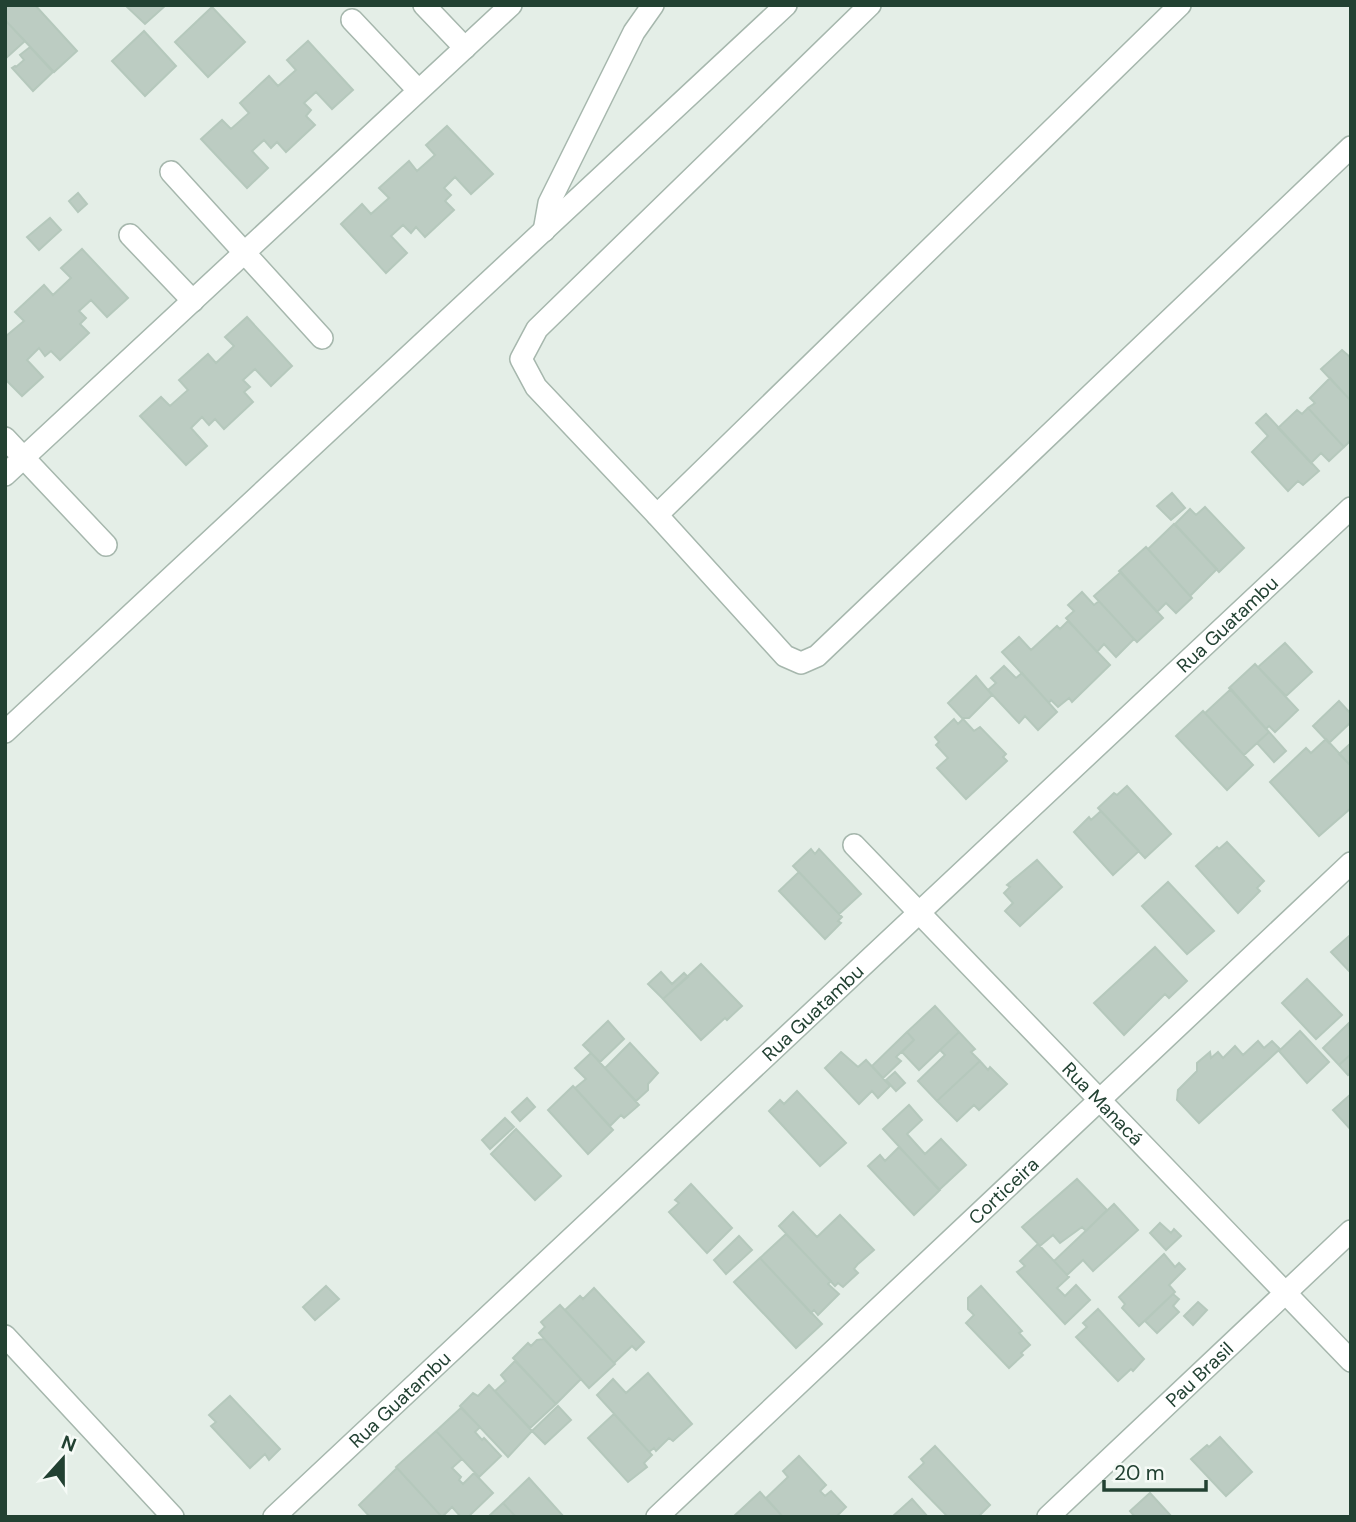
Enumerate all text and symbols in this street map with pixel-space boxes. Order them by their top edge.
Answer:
street label: Rua Guatambu [1171,571,1284,678]
street label: Rua Guatambu [757,959,869,1067]
street label: Rua Manacá [1057,1057,1149,1151]
street label: Corticeira [963,1152,1044,1230]
street label: Pau Brasil [1160,1337,1239,1413]
street label: Rua Guatambu [344,1346,456,1454]
north arrow [28,1424,98,1494]
text: N [58,1429,80,1458]
scale bar [1104,1448,1206,1492]
text: 20 m [1114,1459,1165,1487]

